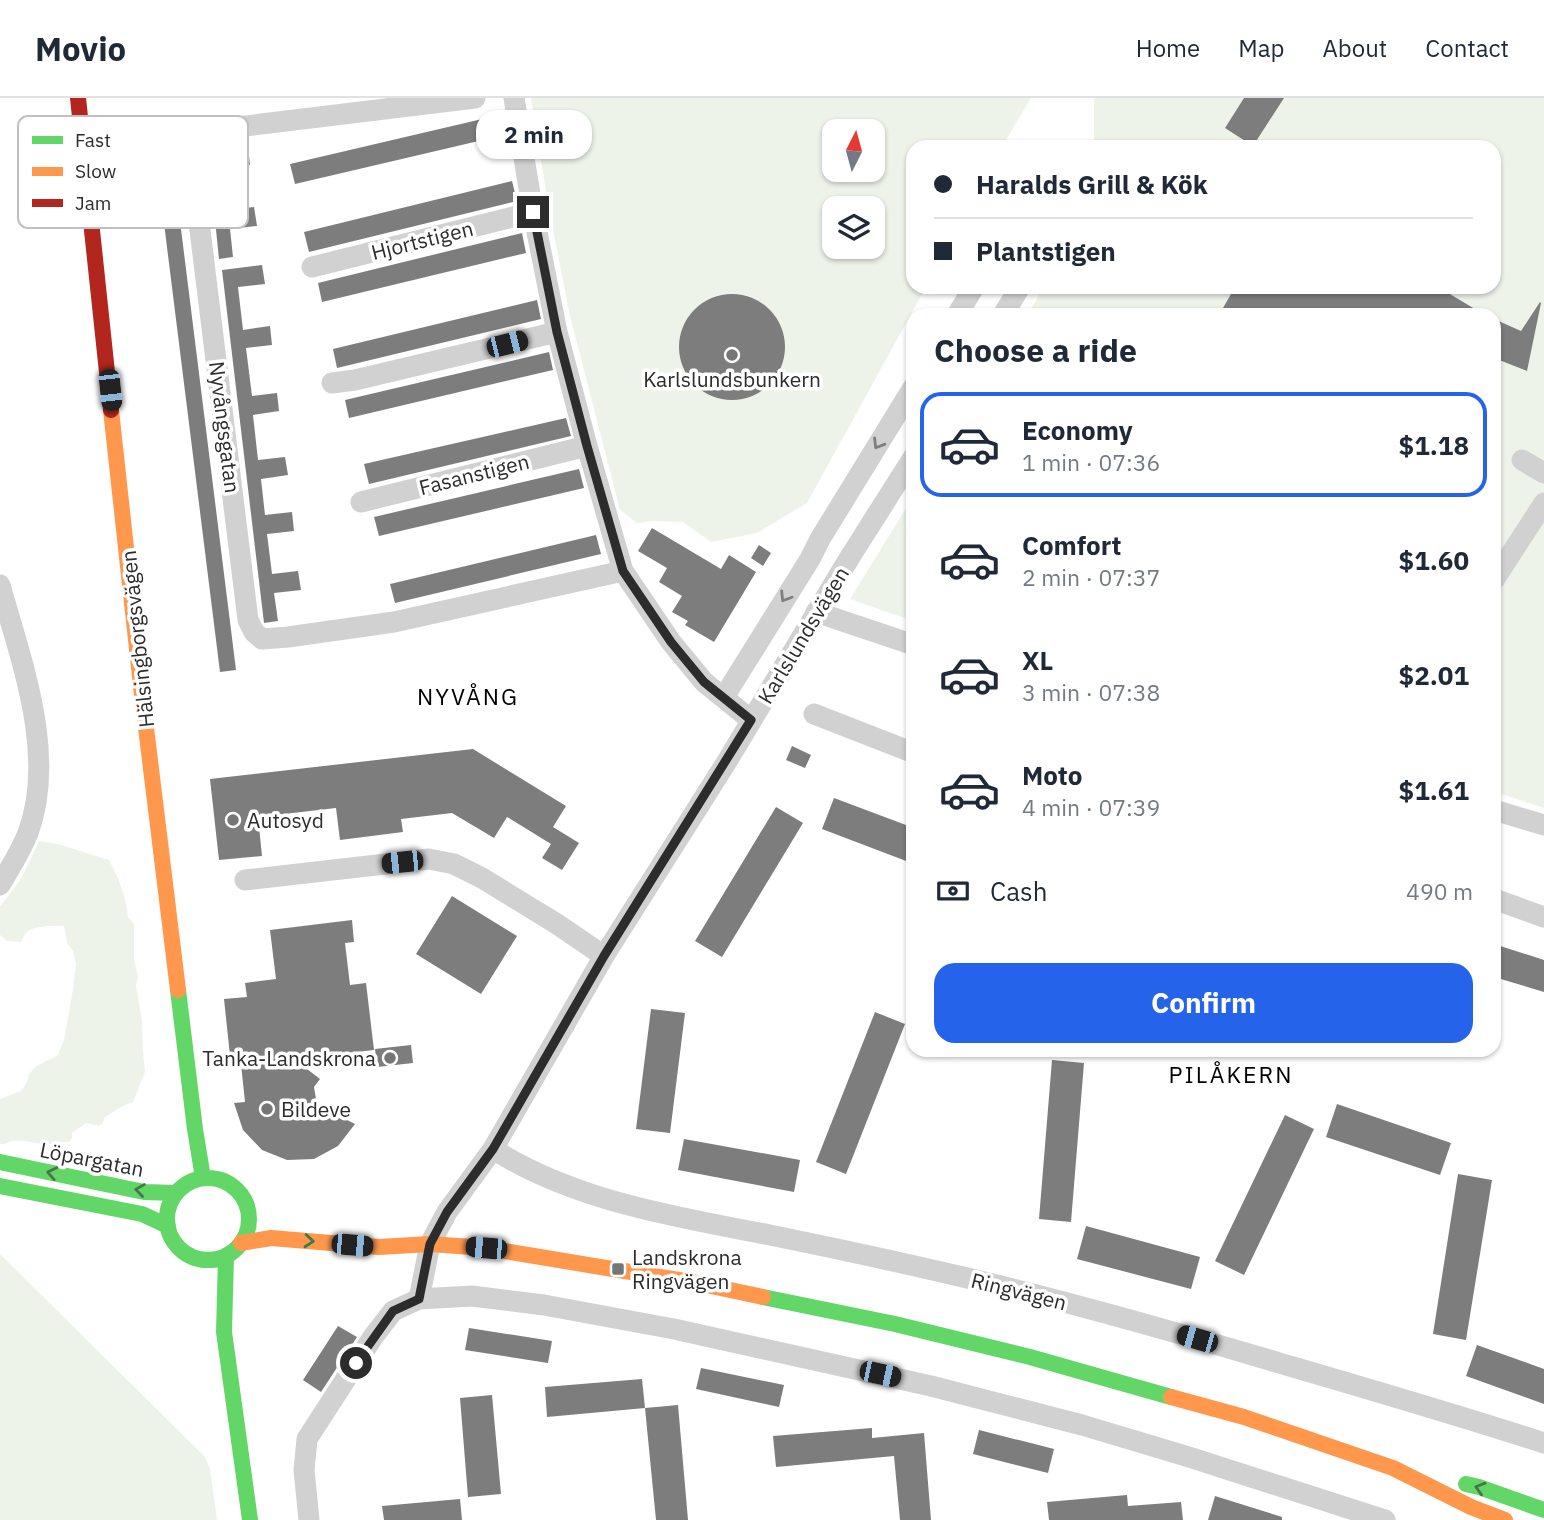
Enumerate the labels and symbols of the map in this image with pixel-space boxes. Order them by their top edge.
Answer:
callout: 2 min [475,110,591,159]
legend [18,116,248,228]
north arrow [822,119,886,182]
text: Fast [75,128,111,152]
text: Slow [75,159,116,183]
text: Jam [75,191,111,215]
route end [517,196,549,228]
street label: Hjortstigen [368,214,476,266]
car [485,329,530,359]
marker: Karlslundsbunkern [724,347,740,363]
street label: Nyvångsgatan [203,360,247,494]
place label: Karlslundsbunkern [643,365,821,393]
car [98,368,123,412]
one-way arrow [873,437,886,450]
street label: Fasanstigen [416,447,532,501]
street label: Hälsingborgsvägen [114,549,160,729]
street label: Karlslundsvägen [751,561,855,709]
one-way arrow [781,590,794,603]
district label: NYVÅNG [417,681,519,711]
place label: Autosyd [247,806,324,834]
marker: Autosyd [225,812,241,828]
car [381,849,424,875]
place label: Tanka-Landskrona [202,1044,376,1072]
marker: Tanka-Landskrona [382,1050,398,1066]
district label: PILÅKERN [1169,1059,1293,1089]
place label: Bildeve [281,1095,351,1123]
marker: Bildeve [259,1101,275,1117]
street label: Löpargatan [38,1135,146,1183]
one-way arrow [46,1167,58,1182]
one-way arrow [134,1183,145,1198]
one-way arrow [303,1233,314,1248]
car [331,1233,374,1257]
car [465,1236,508,1260]
place label: Landskrona Ringvägen [632,1243,742,1295]
marker: Landskrona Ringvägen [610,1261,626,1277]
street label: Ringvägen [968,1266,1070,1316]
car [1174,1323,1221,1355]
route start [340,1347,372,1379]
car [858,1359,903,1389]
one-way arrow [1474,1481,1486,1496]

